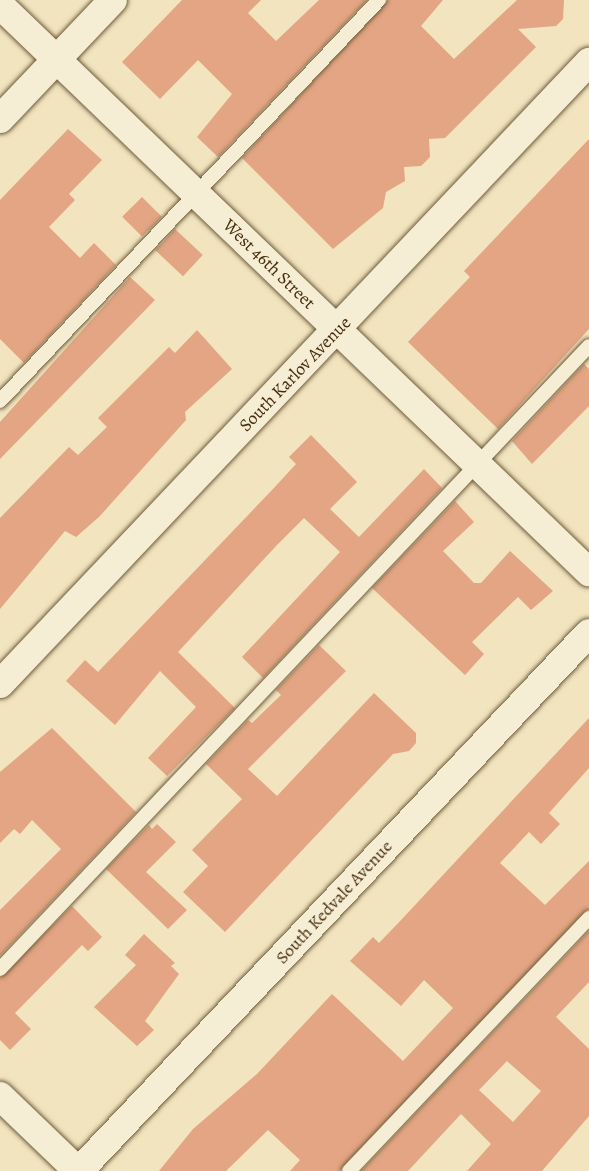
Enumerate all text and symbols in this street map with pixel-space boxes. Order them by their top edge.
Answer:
street label: West 46th Street [218,215,320,313]
street label: South Karlov Avenue [235,312,355,436]
street label: South Kedvale Avenue [271,836,397,968]

